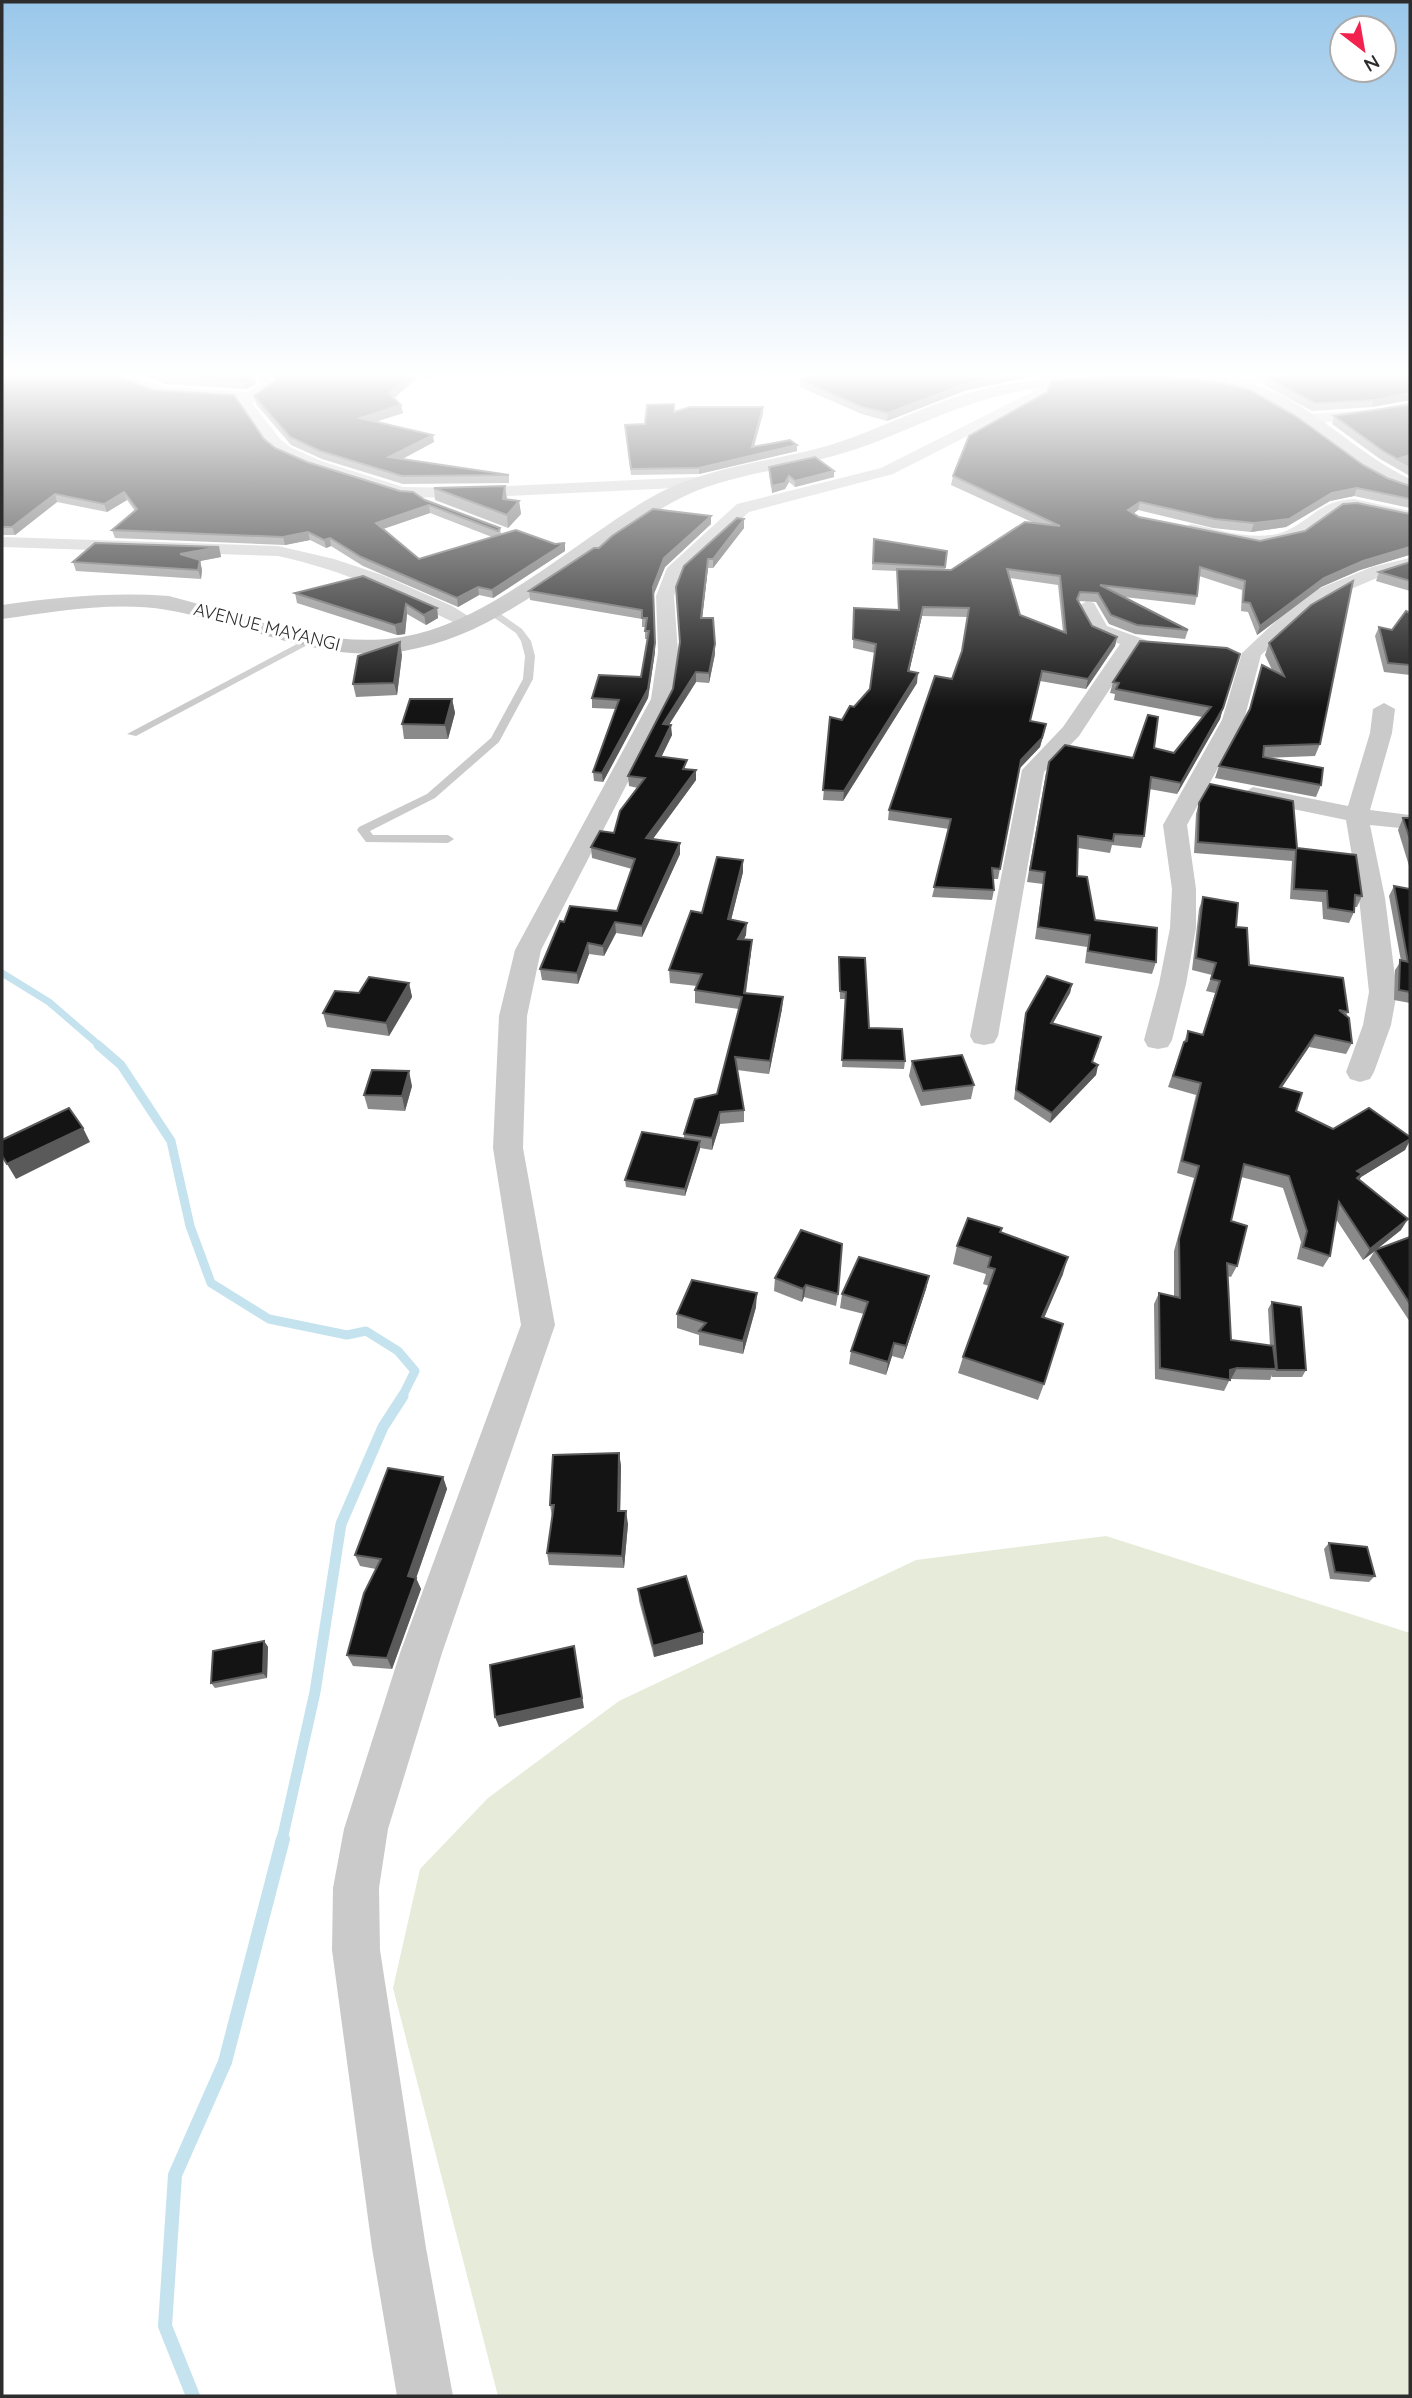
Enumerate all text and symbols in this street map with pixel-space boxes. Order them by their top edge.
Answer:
north arrow [1328,14,1398,84]
text: N [1360,50,1384,77]
street label: AVENUE MAYANGI [192,597,343,656]

